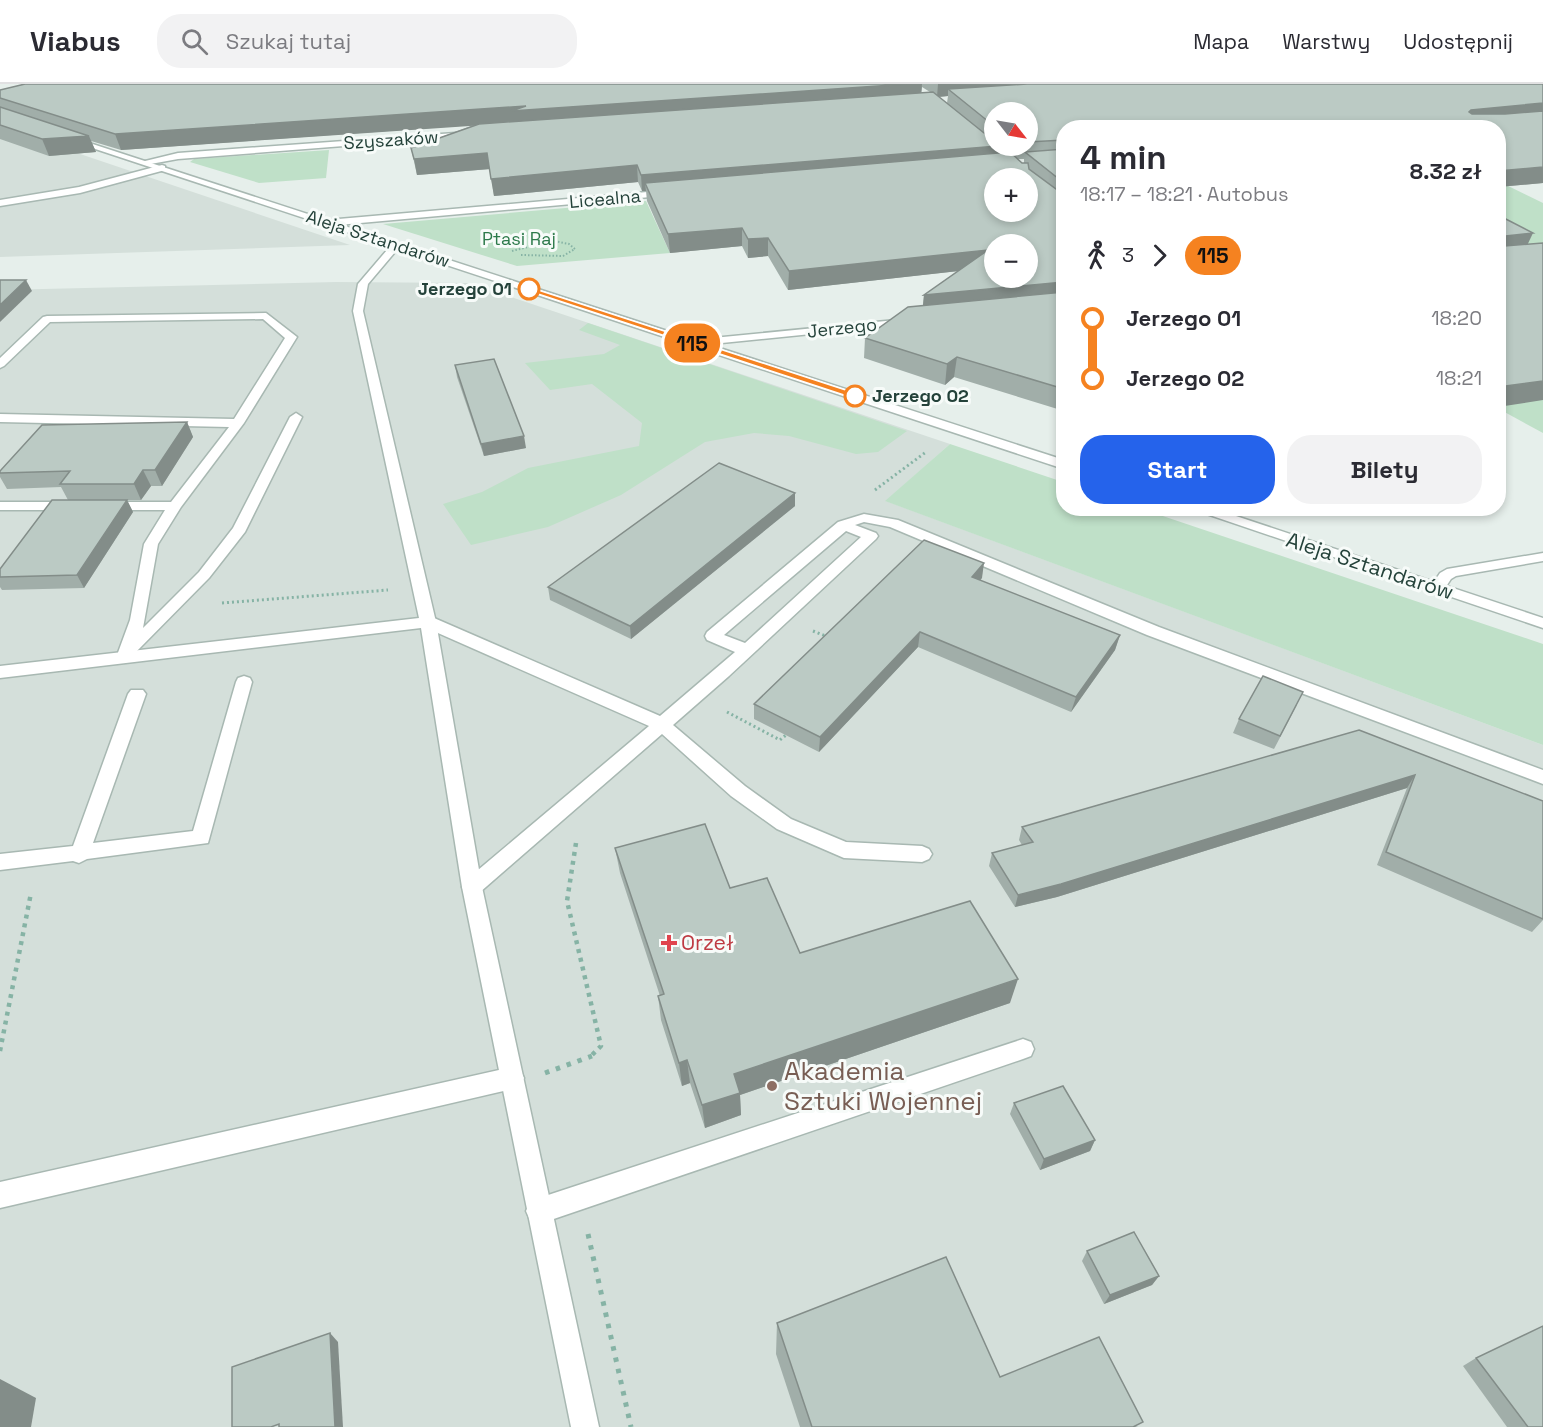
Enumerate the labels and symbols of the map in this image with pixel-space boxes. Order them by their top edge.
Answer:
north arrow [984,102,1038,156]
street label: Szyszaków [343,125,439,154]
street label: Licealna [568,184,642,213]
street label: Aleja Sztandarów [303,204,453,273]
park label: Ptasi Raj [482,227,556,250]
place label: Jerzego 01 [418,277,512,300]
marker: Jerzego 01 [518,278,540,300]
street label: Jerzego [806,312,878,343]
line badge: 115 [658,324,726,362]
place label: Jerzego 02 [872,384,969,407]
marker: Jerzego 02 [844,385,866,407]
street label: Aleja Sztandarów [1283,526,1457,605]
place label: Orzeł [681,929,734,956]
marker: Orzeł [662,936,676,950]
place label: Akademia Sztuki Wojennej [784,1054,982,1118]
marker: Akademia Sztuki Wojennej [765,1079,779,1093]

